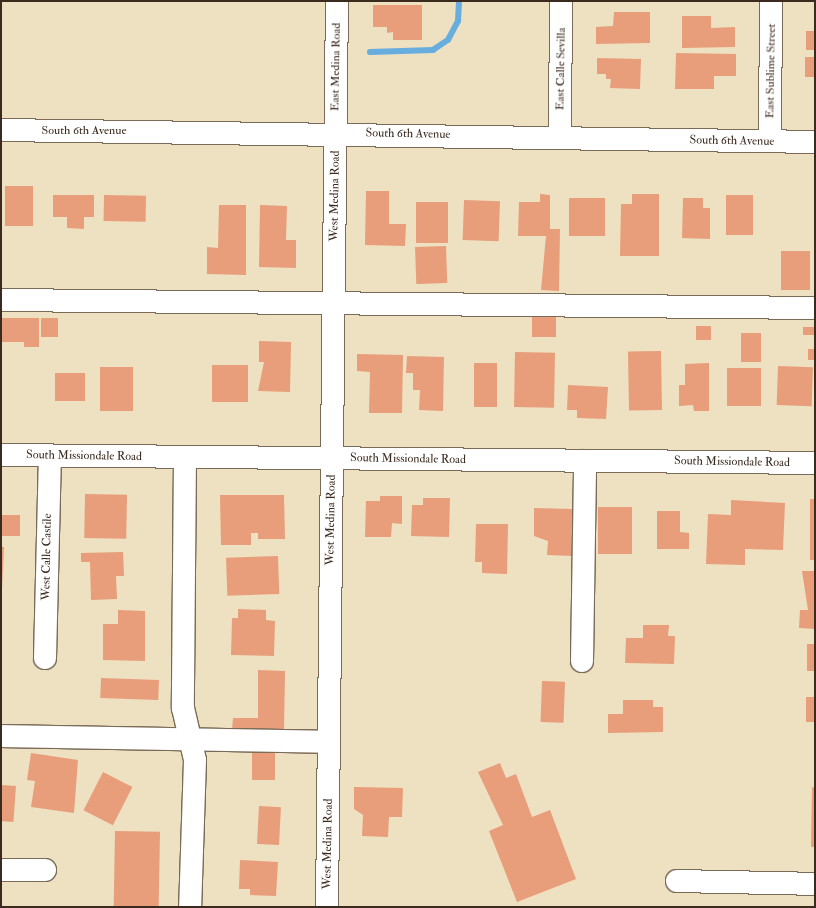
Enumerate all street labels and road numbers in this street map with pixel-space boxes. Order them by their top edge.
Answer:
street label: East Medina Road [328,23,344,111]
street label: East Sublime Street [763,24,779,118]
street label: East Calle Sevilla [553,28,569,110]
street label: South 6th Avenue [42,124,126,138]
street label: South 6th Avenue [365,126,451,142]
street label: South 6th Avenue [689,133,775,149]
street label: West Medina Road [327,150,343,242]
street label: South Missiondale Road [26,448,142,464]
street label: South Missiondale Road [350,451,466,467]
street label: South Missiondale Road [674,454,790,470]
street label: West Medina Road [323,474,339,566]
street label: West Calle Castile [39,513,55,601]
street label: West Medina Road [320,798,336,890]

